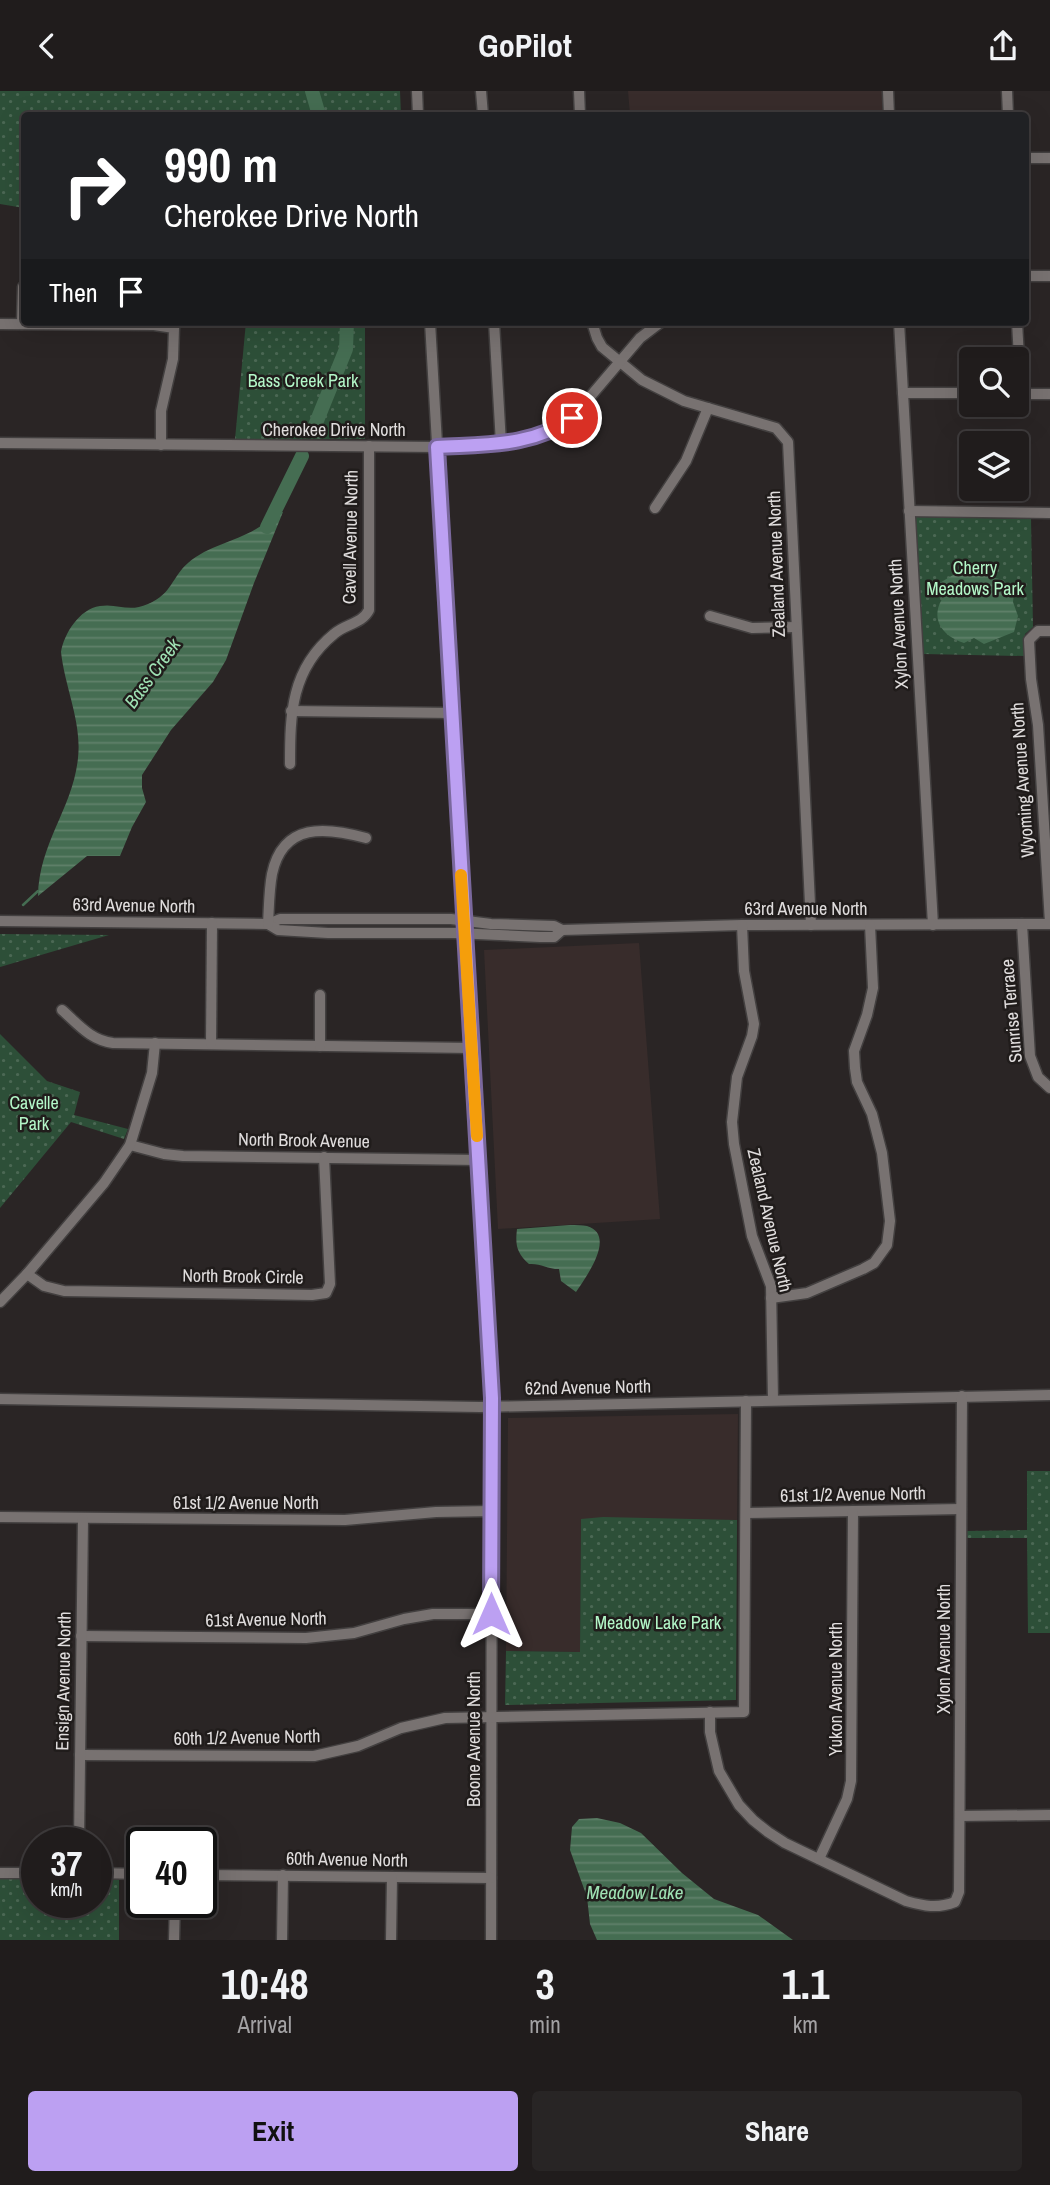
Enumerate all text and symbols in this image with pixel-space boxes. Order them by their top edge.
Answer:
text: GoPilot [478,24,572,67]
icon: back [28,27,66,65]
icon: share [984,27,1022,65]
text: 990 m [164,131,278,197]
icon: right [49,140,140,231]
text: Cherokee Drive North [164,194,419,237]
icon: arrive [112,273,150,311]
text: Then [49,275,98,310]
map controls [959,347,1029,501]
button: search [959,347,1029,417]
park label: Bass Creek Park [248,368,359,393]
pin [542,388,602,448]
icon: arrive [553,399,591,437]
street label: Cherokee Drive North [262,417,406,442]
button: layers [959,431,1029,501]
street label: Cavell Avenue North [336,470,364,604]
street label: Zealand Avenue North [761,490,791,638]
park label: Cherry Meadows Park [926,555,1024,601]
street label: Xylon Avenue North [882,558,914,690]
water label: Bass Creek [118,632,187,713]
street label: Wyoming Avenue North [1004,702,1040,858]
street label: 63rd Avenue North [72,891,196,919]
street label: 63rd Avenue North [745,896,867,921]
street label: Sunrise Terrace [994,958,1028,1064]
park label: Cavelle Park [9,1090,59,1136]
street label: North Brook Avenue [238,1126,370,1154]
street label: Zealand Avenue North [741,1146,799,1294]
street label: North Brook Circle [182,1262,304,1290]
street label: 62nd Avenue North [525,1373,651,1401]
street label: 61st 1/2 Avenue North [780,1480,926,1508]
street label: 61st 1/2 Avenue North [173,1490,319,1515]
position arrow [454,1577,528,1651]
street label: Xylon Avenue North [931,1584,956,1714]
street label: 61st Avenue North [205,1605,327,1633]
park label: Meadow Lake Park [595,1610,722,1635]
street label: Ensign Avenue North [49,1611,77,1751]
street label: Yukon Avenue North [823,1622,848,1756]
street label: Boone Avenue North [461,1671,486,1807]
street label: 60th 1/2 Avenue North [173,1723,321,1751]
speed limit sign: 40 [126,1827,217,1918]
text: 37 [51,1840,82,1887]
street label: 60th Avenue North [286,1845,408,1873]
text: km/h [51,1877,83,1902]
water label: Meadow Lake [587,1879,684,1905]
text: 10:48 [221,1956,309,2012]
text: 3 [536,1956,555,2012]
text: 1.1 [781,1956,829,2012]
text: Arrival [237,2009,292,2040]
text: min [529,2009,561,2040]
text: km [793,2009,818,2040]
button: Exit [28,2091,518,2171]
button: Share [532,2091,1022,2171]

